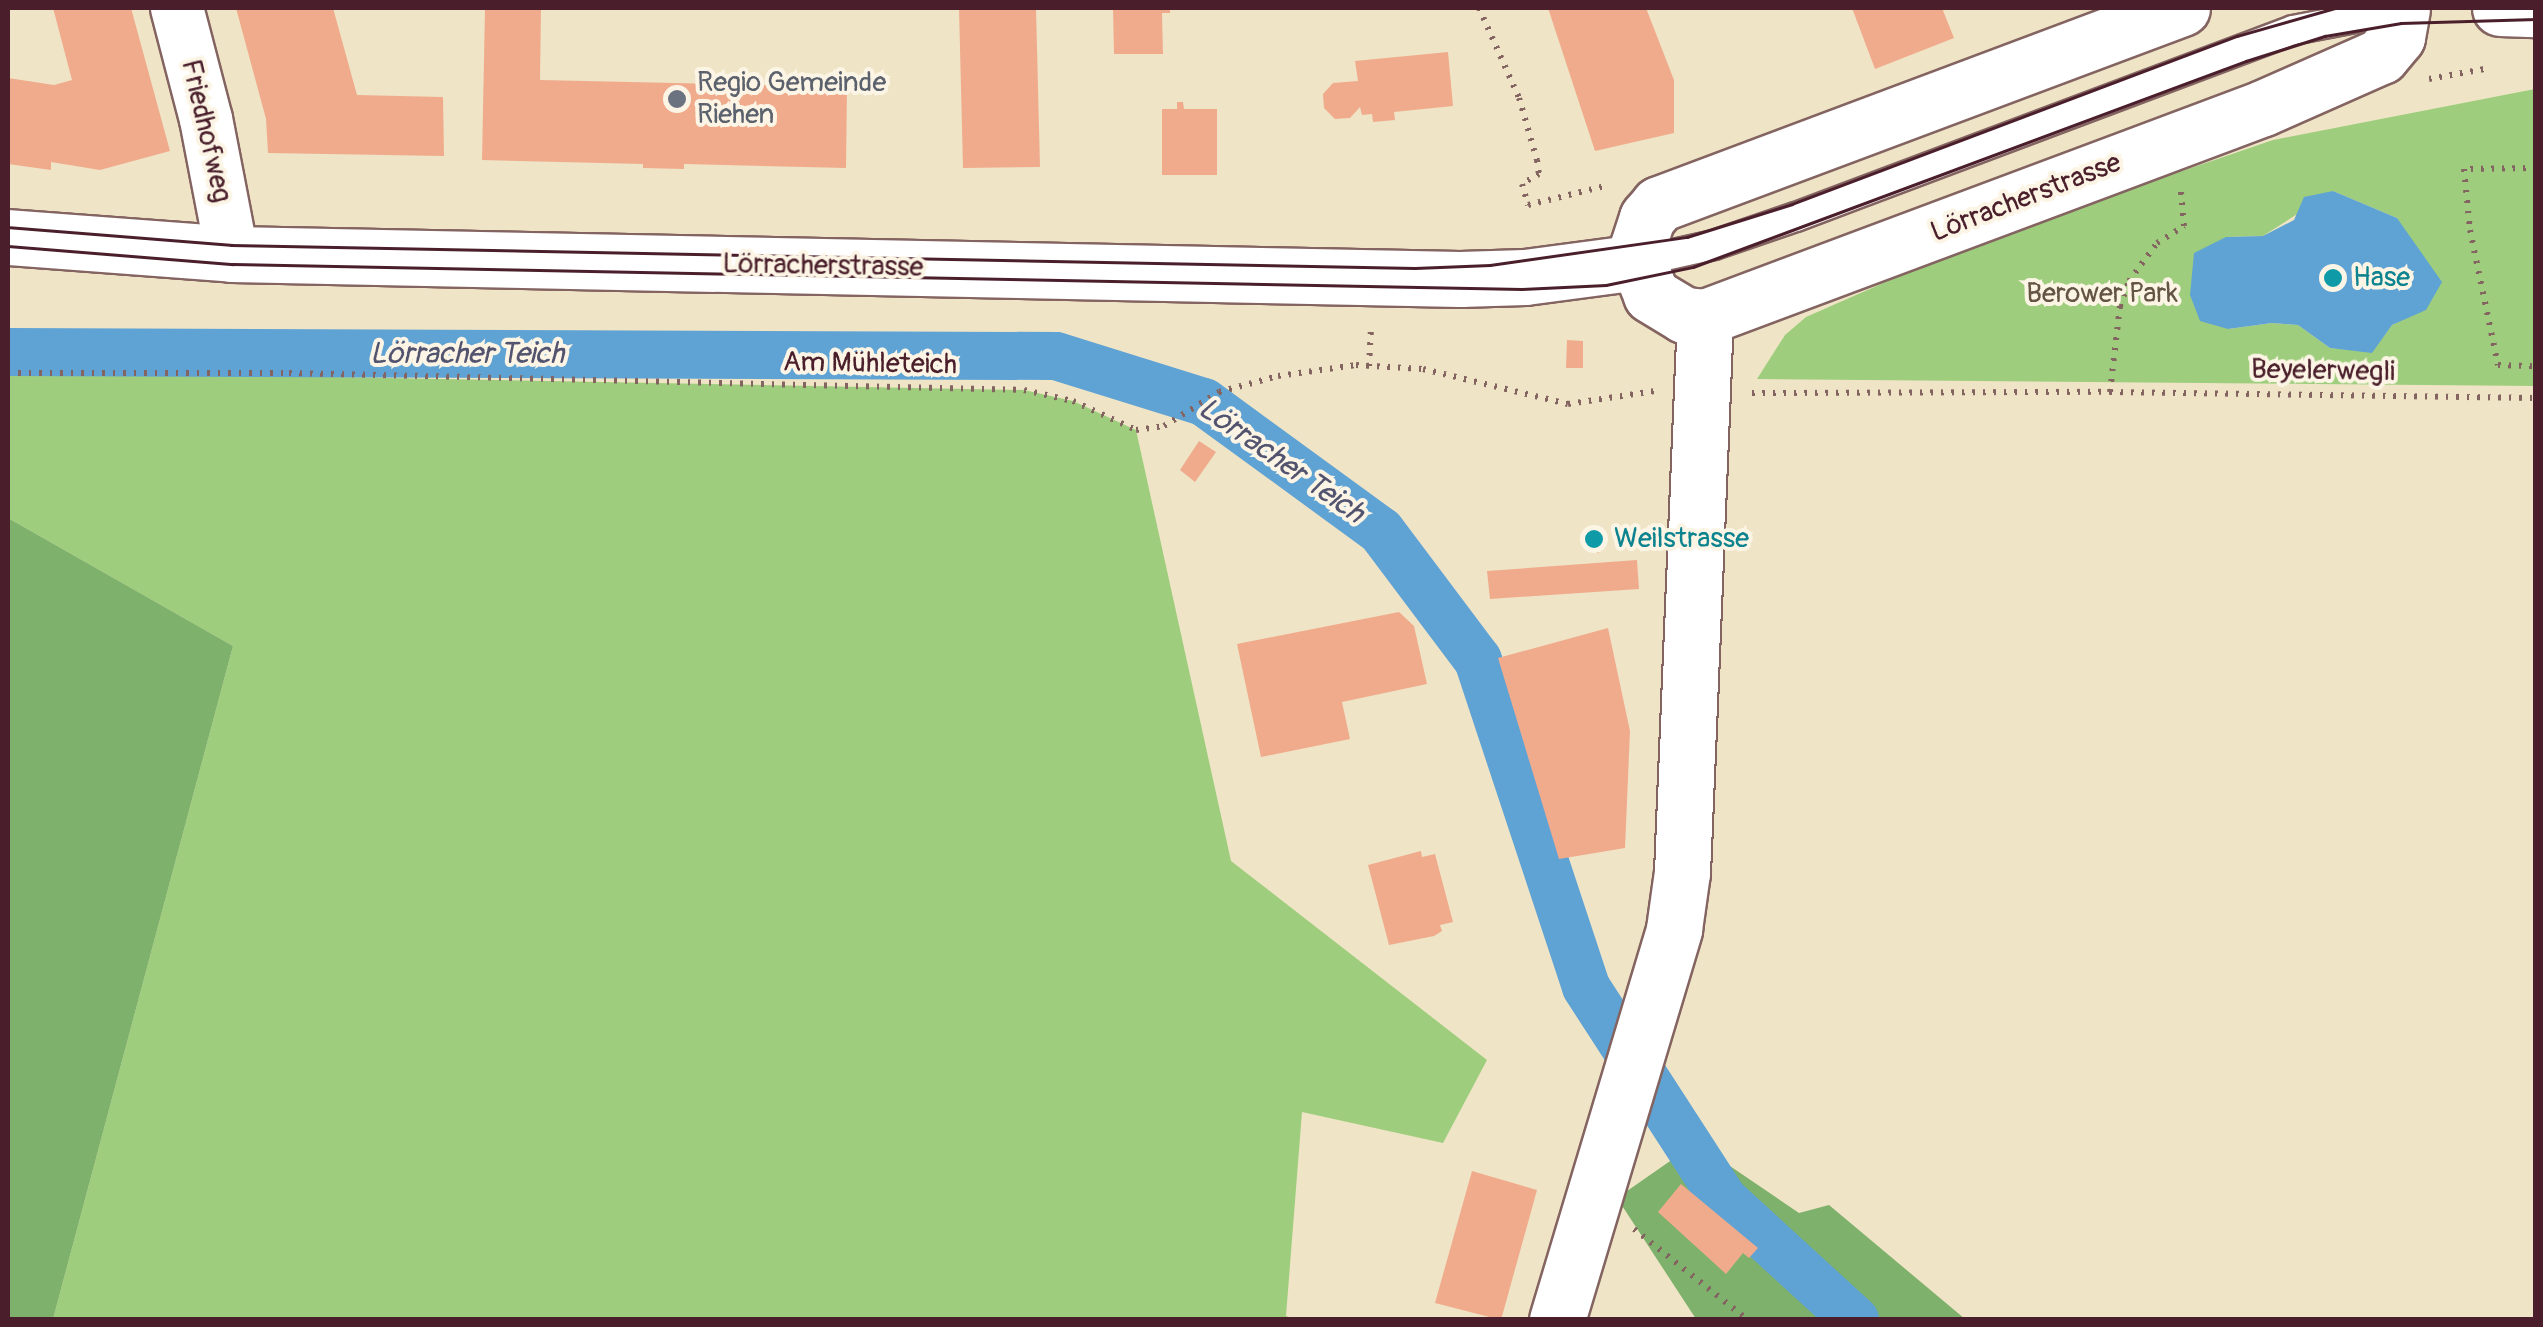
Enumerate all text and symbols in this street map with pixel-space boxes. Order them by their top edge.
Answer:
street label: Friedhofweg [173,56,239,206]
place label: Regio Gemeinde Riehen [697,66,886,132]
marker: Regio Gemeinde Riehen [666,88,688,110]
street label: Lörracherstrasse [1926,146,2126,250]
street label: Lörracherstrasse [722,247,924,285]
place label: Hase [2353,261,2410,295]
marker: Hase [2322,267,2344,289]
park label: Berower Park [2026,277,2178,311]
water label: Lörracher Teich [370,336,564,372]
street label: Am Mühleteich [783,346,957,382]
street label: Beyelerwegli [2251,353,2395,389]
water label: Lörracher Teich [1191,391,1371,531]
place label: Weilstrasse [1614,522,1749,556]
marker: Weilstrasse [1583,528,1605,550]

